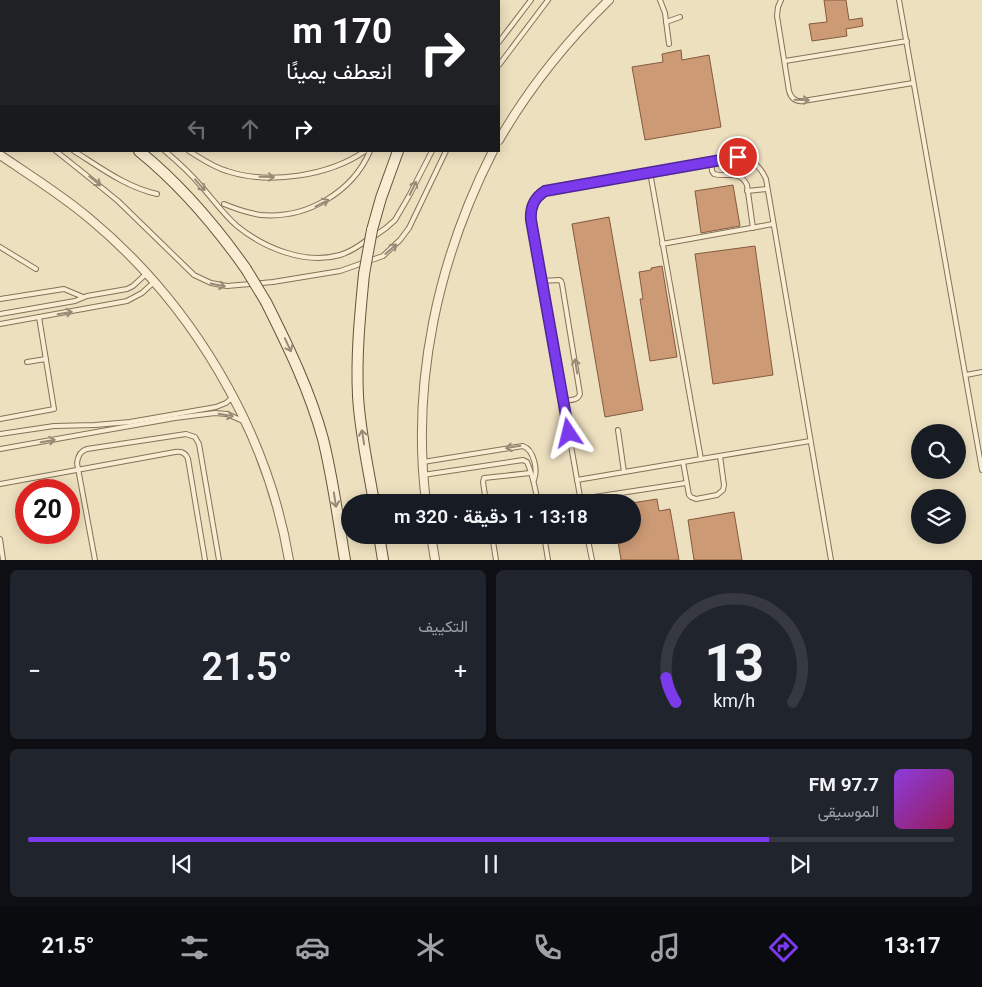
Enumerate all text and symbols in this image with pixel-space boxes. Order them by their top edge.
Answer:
text: 170 m [293,7,392,62]
icon: right [410,20,475,85]
text: انعطف يمينًا [286,56,392,91]
one-way arrow [794,95,810,104]
icon: left [183,115,211,143]
icon: ahead [236,115,264,143]
icon: right [289,115,317,143]
pin [717,136,759,178]
icon: arrive [724,143,752,171]
one-way arrow [259,172,275,182]
one-way arrow [88,176,101,187]
one-way arrow [195,179,206,192]
one-way arrow [408,181,418,196]
one-way arrow [314,197,328,207]
one-way arrow [384,244,397,255]
one-way arrow [209,280,225,290]
one-way arrow [57,307,73,317]
one-way arrow [283,338,293,353]
one-way arrow [570,358,580,374]
position arrow [542,406,594,458]
one-way arrow [217,410,233,420]
map controls [911,424,966,544]
button: search [911,424,966,479]
one-way arrow [357,430,367,446]
one-way arrow [40,436,56,446]
one-way arrow [505,443,521,453]
speed limit sign: 20 [15,479,80,544]
button: layers [911,489,966,544]
one-way arrow [330,492,340,508]
text: 13:18 · 1 دقيقة · 320 m [394,504,588,533]
text: التكييف [418,616,468,641]
text: 13 [704,628,764,709]
text: 21.5° [202,641,292,700]
text: − [28,649,41,693]
text: + [453,649,468,693]
text: km/h [713,689,755,717]
text: 97.7 FM [809,772,879,801]
text: الموسيقى [818,801,879,826]
icon: previous [168,850,196,878]
icon: pause [477,850,505,878]
icon: next [786,850,814,878]
text: 21.5° [41,930,94,965]
icon: filters [177,930,212,965]
icon: car [295,930,330,965]
icon: climate [413,930,448,965]
icon: phone [530,930,565,965]
icon: music [648,930,683,965]
icon: directions [766,930,801,965]
text: 13:17 [884,930,941,965]

